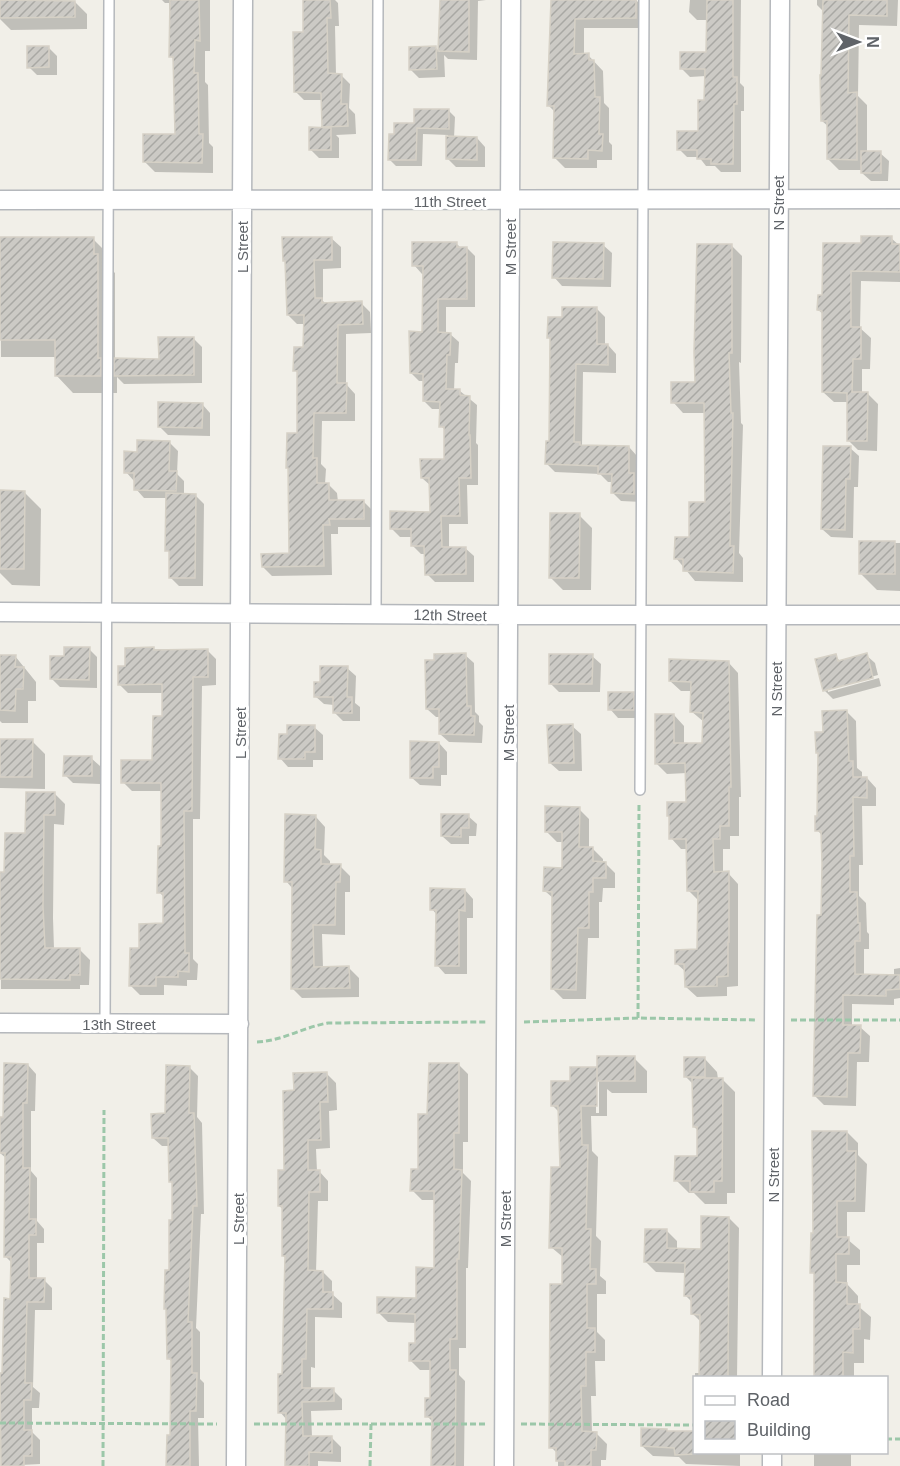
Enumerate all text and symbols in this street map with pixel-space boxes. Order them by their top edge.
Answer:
north arrow [828,12,888,72]
text: N [864,36,881,48]
street label: N Street [770,175,787,231]
street label: 11th Street [414,193,487,210]
street label: M Street [502,218,519,275]
street label: L Street [234,220,251,273]
street label: 12th Street [413,606,488,624]
street label: N Street [768,661,785,717]
street label: M Street [500,704,517,761]
street label: L Street [232,706,249,759]
street label: 13th Street [82,1016,157,1033]
street label: N Street [765,1147,782,1203]
street label: M Street [497,1190,514,1247]
street label: L Street [230,1192,247,1245]
legend [693,1376,888,1454]
text: Road [747,1390,790,1410]
text: Building [747,1420,811,1440]

